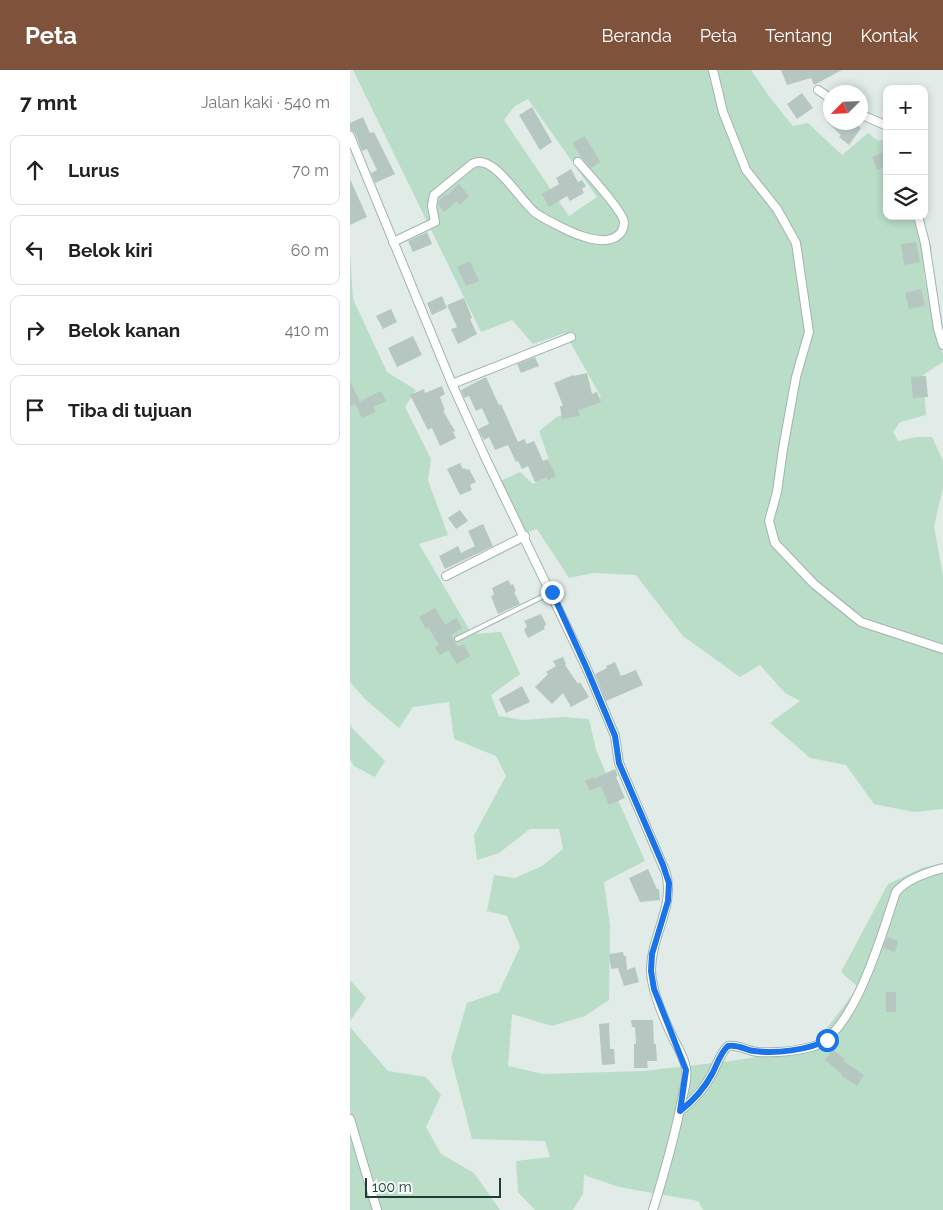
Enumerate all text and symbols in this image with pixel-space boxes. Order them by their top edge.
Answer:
text: Peta [25,21,77,50]
text: Beranda [602,25,672,46]
text: Peta [700,25,737,46]
text: Tentang [765,25,832,46]
text: Kontak [860,25,918,46]
north arrow [823,85,868,130]
map controls [883,85,928,220]
button: + [883,85,928,130]
text: 7 mnt [20,90,77,115]
text: Jalan kaki · 540 m [201,93,330,112]
button: − [883,130,928,175]
icon: ahead [21,156,49,184]
text: Lurus [68,159,119,181]
text: 70 m [292,161,329,180]
button: layers [883,175,928,220]
icon: left [21,236,49,264]
text: Belok kiri [68,239,153,261]
text: 60 m [291,241,329,260]
icon: right [21,316,49,344]
text: Belok kanan [68,319,180,341]
text: 410 m [285,321,329,340]
icon: arrive [21,396,49,424]
text: Tiba di tujuan [68,399,192,421]
route end [541,581,564,604]
route start [816,1029,839,1052]
scale bar [365,1175,501,1198]
text: 100 m [372,1179,412,1195]

